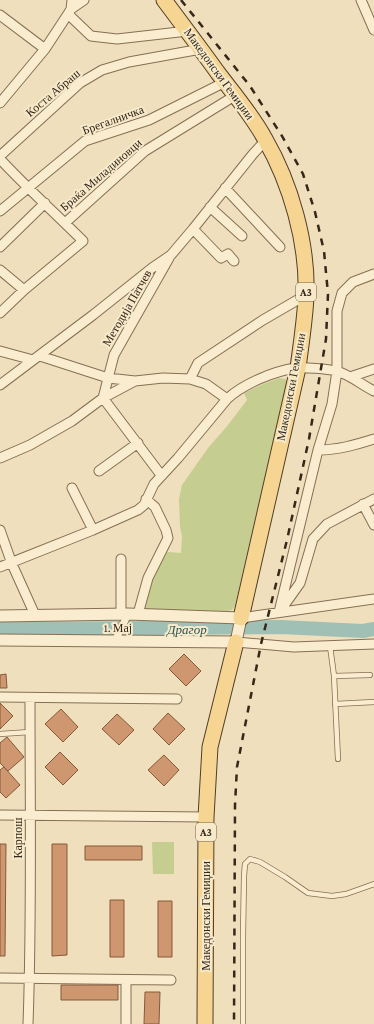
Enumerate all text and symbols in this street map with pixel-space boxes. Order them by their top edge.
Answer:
street label: Македонски Гемиџии [181,26,257,123]
street label: Коста Абраш [23,66,84,120]
street label: Брегалничка [80,102,146,138]
street label: Браќа Миладиновци [57,135,145,214]
street label: Методија Патчев [99,267,155,349]
road number: A3 [296,283,316,301]
street label: Македонски Гемиџии [274,331,308,442]
street label: 1. Мај [104,621,132,635]
water label: Драгор [165,622,207,637]
street label: Карпош [11,817,25,858]
road number: A3 [196,823,216,841]
street label: Македонски Гемиџии [199,861,213,971]

